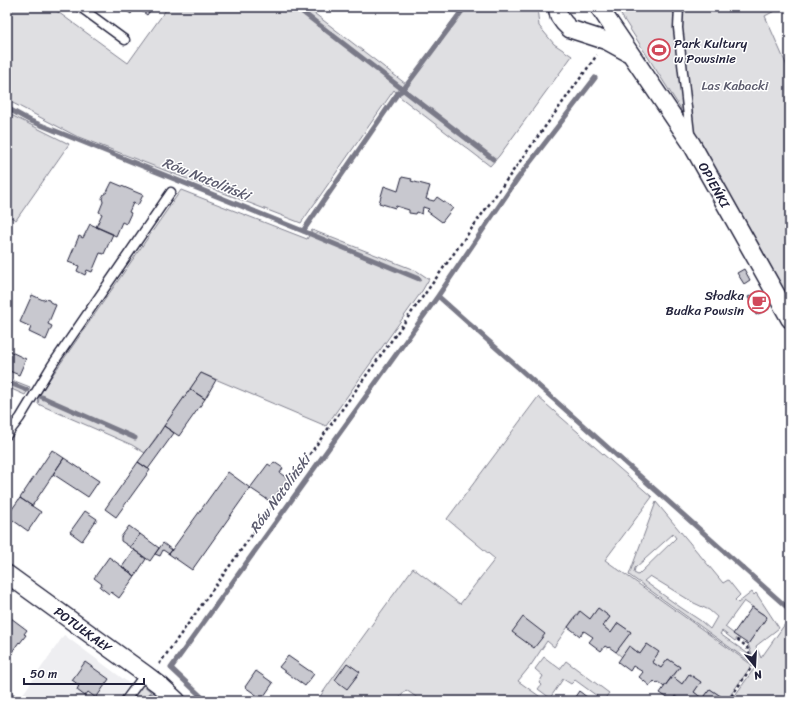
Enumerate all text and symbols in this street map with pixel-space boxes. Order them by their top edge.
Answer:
place label: Park Kultury w Powsinie [674,32,748,70]
sports icon: Park Kultury w Powsinie [646,37,672,63]
park label: Las Kabacki [702,74,769,97]
water label: Rów Natoliński [159,150,256,209]
street label: OPIEŃKI [692,157,737,213]
place label: Słodka Budka Powsin [666,284,744,322]
cafe icon: Słodka Budka Powsin [746,289,772,315]
water label: Rów Natoliński [243,447,319,539]
street label: POTUŁKAŁY [49,600,118,659]
north arrow [735,646,775,686]
scale bar [24,660,144,686]
text: 50 m [30,663,57,685]
text: N [751,665,765,685]

